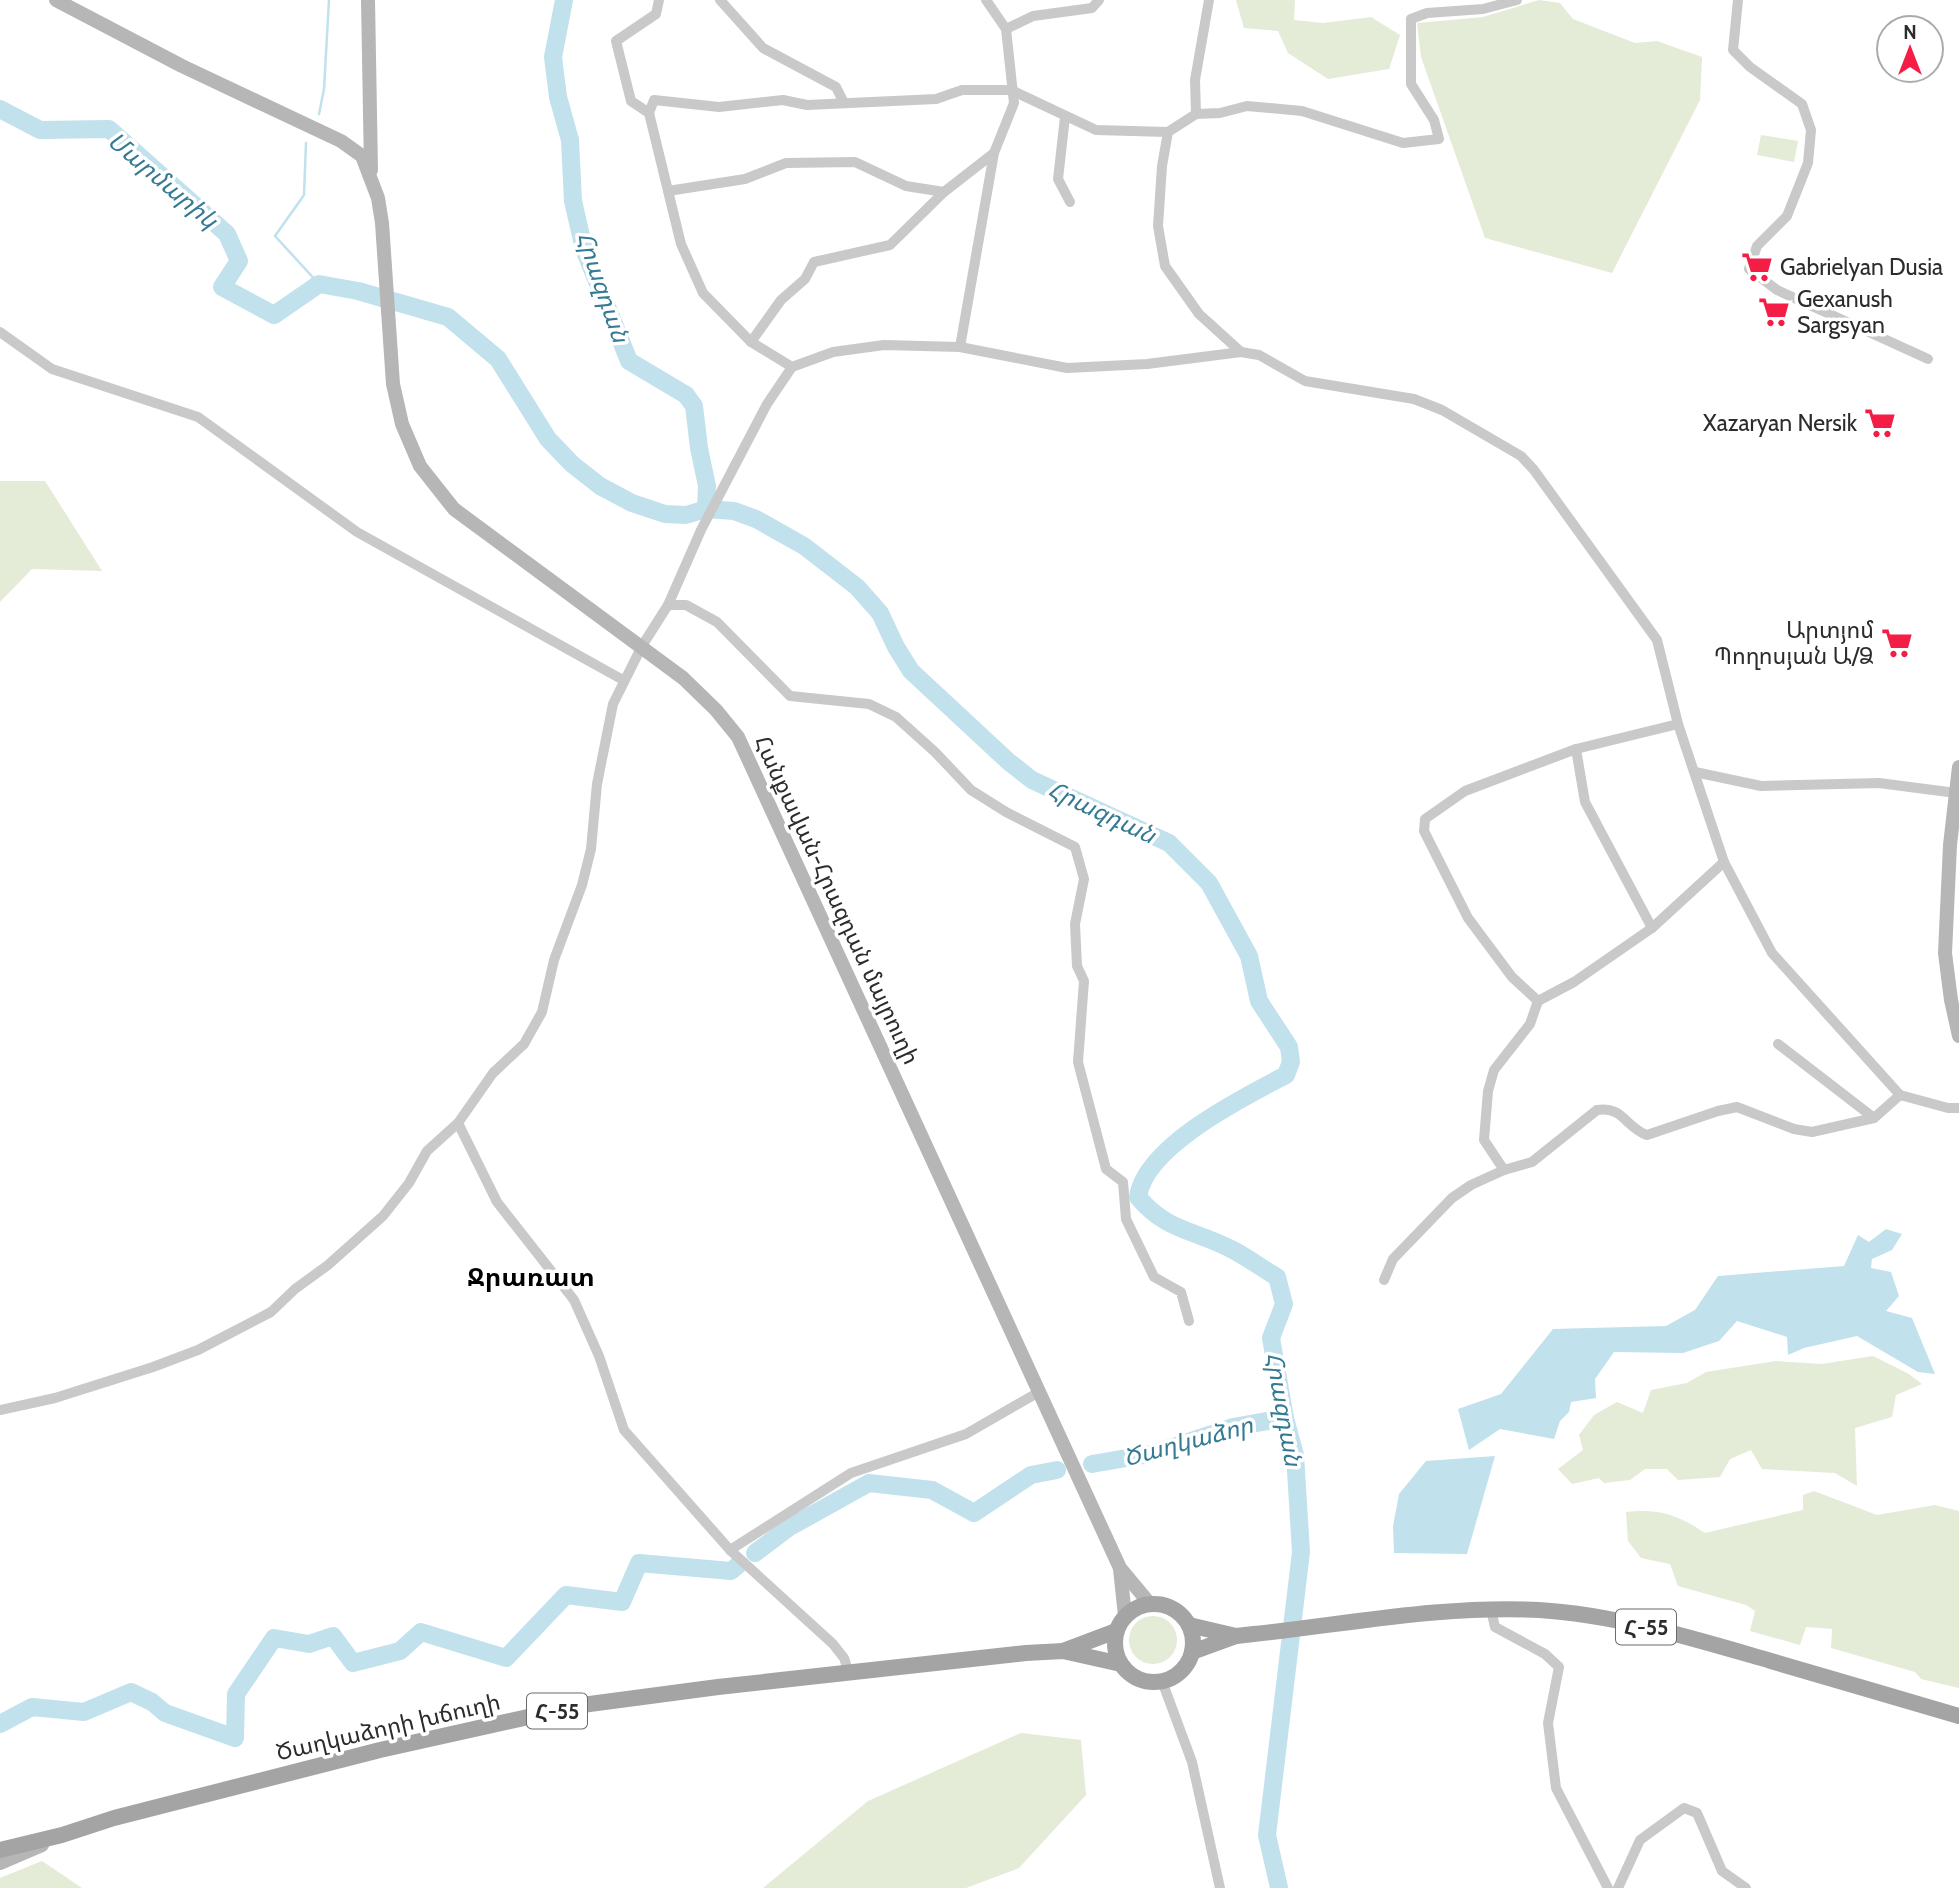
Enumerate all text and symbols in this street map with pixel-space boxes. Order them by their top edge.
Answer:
north arrow [1875,14,1945,84]
text: N [1903,21,1917,44]
water label: Մարմարիկ [102,126,225,235]
water label: Հրազդան [571,228,636,348]
supermarket icon: Gabrielyan Dusia [1740,250,1774,284]
place label: Gabrielyan Dusia [1780,253,1943,281]
place label: Gexanush Sargsyan [1797,285,1893,339]
supermarket icon: Gexanush Sargsyan [1757,295,1791,329]
supermarket icon: Xazaryan Nersik [1863,406,1897,440]
place label: Xazaryan Nersik [1703,409,1858,437]
place label: Արտյոմ Պողոսյան Ա/Ձ [1714,616,1874,670]
supermarket icon: Արտյոմ Պողոսյան Ա/Ձ [1880,626,1914,660]
street label: Հանքավան-Հրազդան մայրուղի [748,731,926,1069]
water label: Հրազդան [1044,775,1162,850]
district label: Ջրառատ [467,1261,595,1293]
water label: Հրազդան [1260,1350,1309,1470]
water label: Ծաղկաձոր [1120,1410,1257,1472]
road number: Հ-55 [1616,1610,1676,1644]
street label: Ծաղկաձորի խճուղի [273,1688,503,1766]
road number: Հ-55 [527,1694,587,1728]

